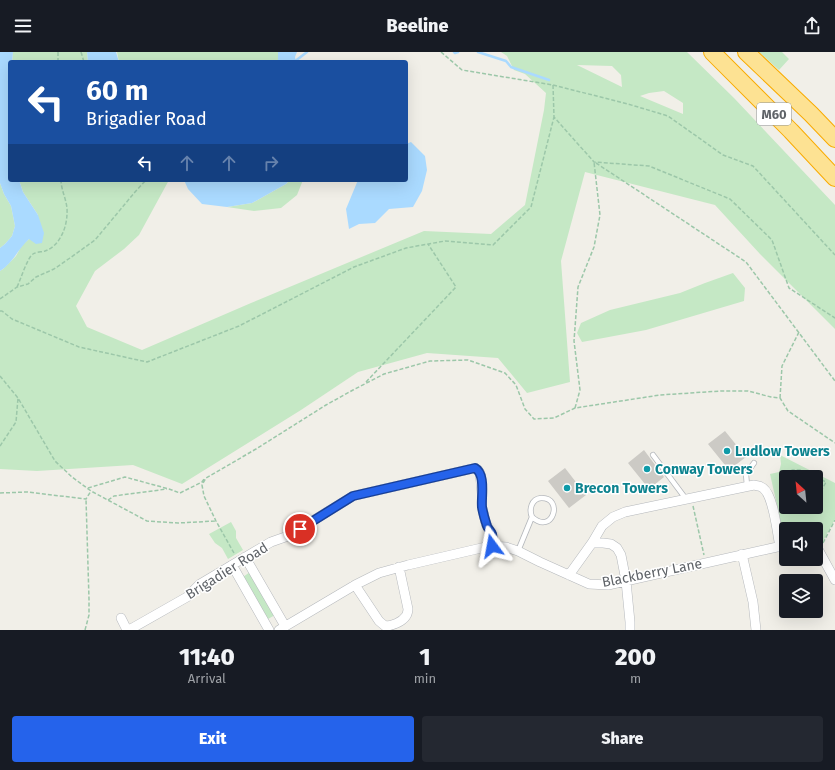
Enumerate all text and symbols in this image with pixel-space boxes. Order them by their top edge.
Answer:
icon: menu [12,15,34,37]
text: Beeline [387,15,448,37]
icon: share [801,15,823,37]
text: 60 m [86,74,148,107]
icon: left [20,76,72,128]
road number: M60 [757,103,791,125]
text: Brigadier Road [86,108,207,130]
icon: left [134,152,156,174]
icon: ahead [176,152,198,174]
icon: ahead [218,152,240,174]
icon: right [260,152,282,174]
place label: Ludlow Towers [735,443,830,460]
marker: Ludlow Towers [722,446,732,456]
place label: Conway Towers [655,461,753,478]
marker: Conway Towers [642,464,652,474]
north arrow [779,470,823,514]
map controls [779,470,823,618]
place label: Brecon Towers [575,480,668,497]
marker: Brecon Towers [562,483,572,493]
pin [283,512,317,546]
icon: arrive [289,518,311,540]
button: sound [779,522,823,566]
position arrow [471,525,513,567]
street label: Brigadier Road [183,539,271,603]
street label: Blackberry Lane [600,555,704,591]
button: layers [779,574,823,618]
text: 11:40 [179,643,235,671]
text: 1 [419,643,431,671]
text: 200 [615,643,656,671]
text: Arrival [188,671,226,686]
text: min [414,671,436,686]
text: m [630,671,641,686]
button: Exit [12,716,414,762]
button: Share [422,716,823,762]

